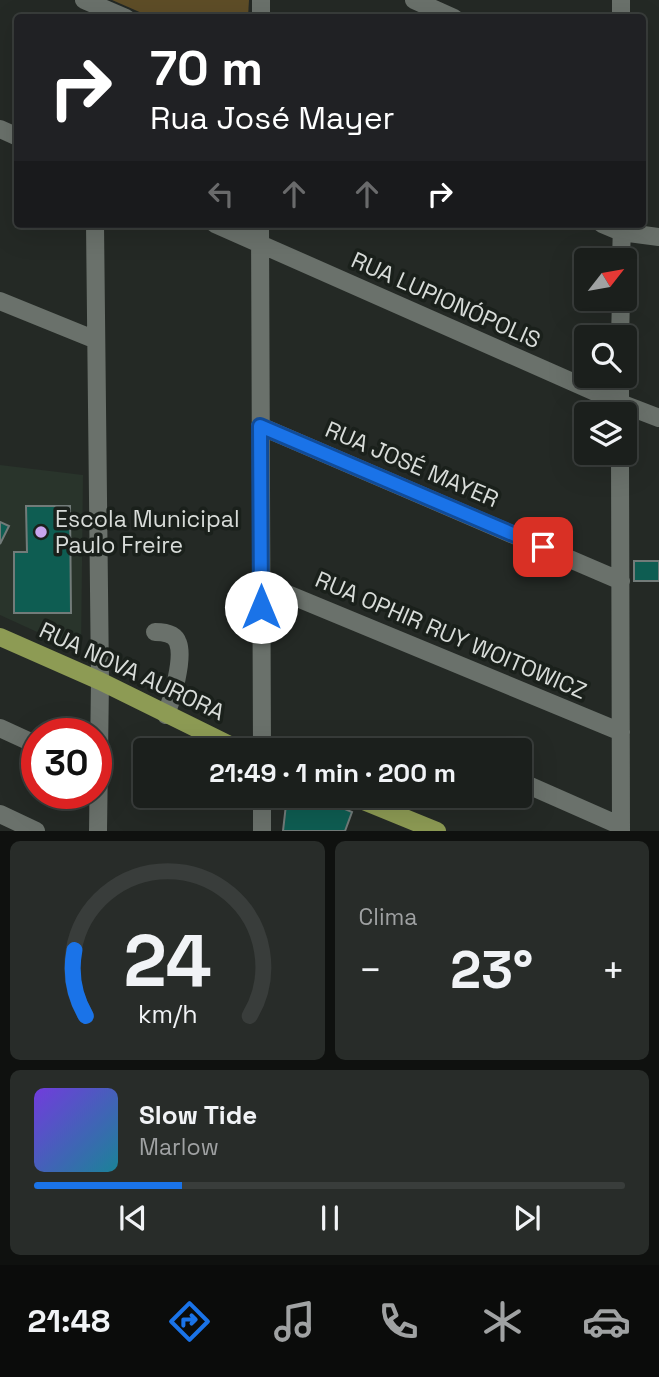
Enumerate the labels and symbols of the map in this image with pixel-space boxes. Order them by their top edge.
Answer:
street label: RUA LUPIONÓPOLIS [347,245,545,355]
north arrow [574,248,637,312]
street label: RUA JOSÉ MAYER [321,414,503,514]
place label: Escola Municipal Paulo Freire [55,504,240,560]
pin [513,517,573,577]
marker: Escola Municipal Paulo Freire [33,524,49,540]
street label: RUA OPHIR RUY WOITOWICZ [311,564,591,706]
position arrow [224,570,298,644]
street label: RUA NOVA AURORA [35,615,229,727]
speed limit sign: 30 [21,718,112,809]

